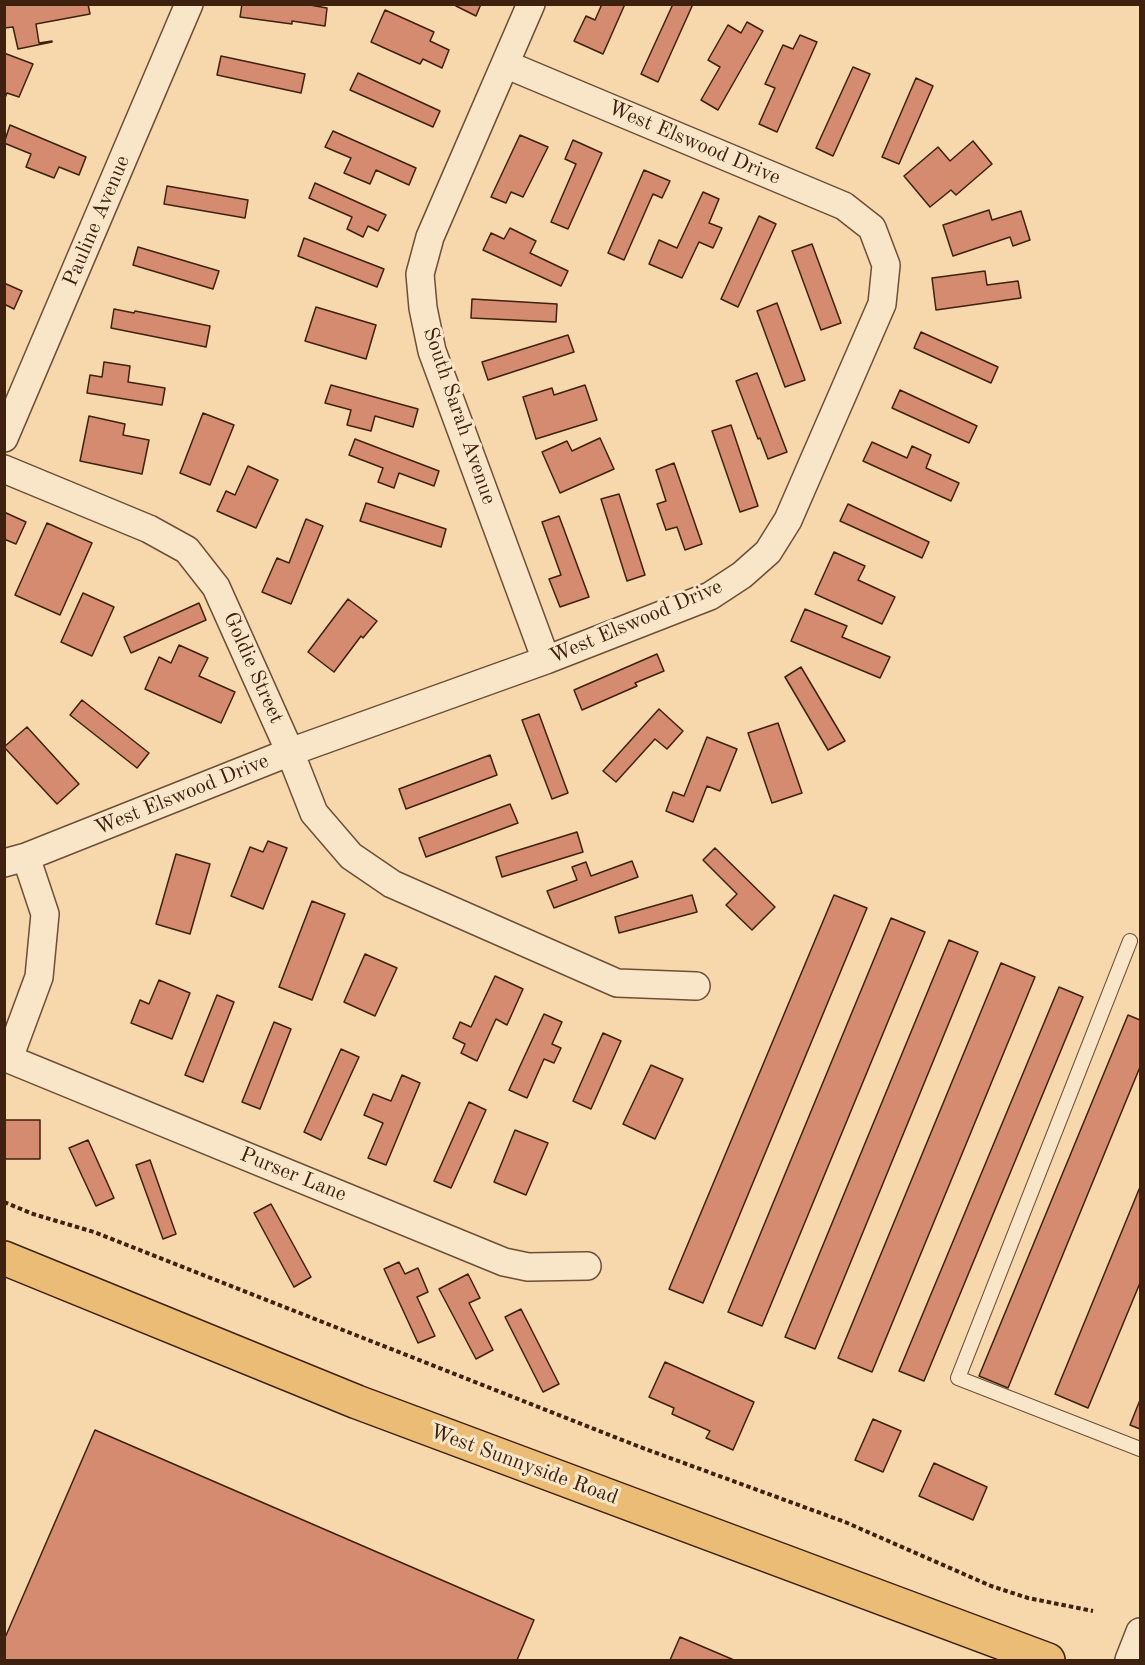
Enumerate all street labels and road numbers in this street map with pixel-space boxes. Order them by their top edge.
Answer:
street label: West Elswood Drive [604,95,784,191]
street label: Pauline Avenue [58,152,136,290]
street label: South Sarah Avenue [417,324,501,508]
street label: West Elswood Drive [546,574,726,670]
street label: Goldie Street [217,609,289,727]
street label: West Elswood Drive [91,749,273,841]
street label: Purser Lane [236,1142,350,1208]
street label: West Sunnyside Road [426,1419,622,1511]

